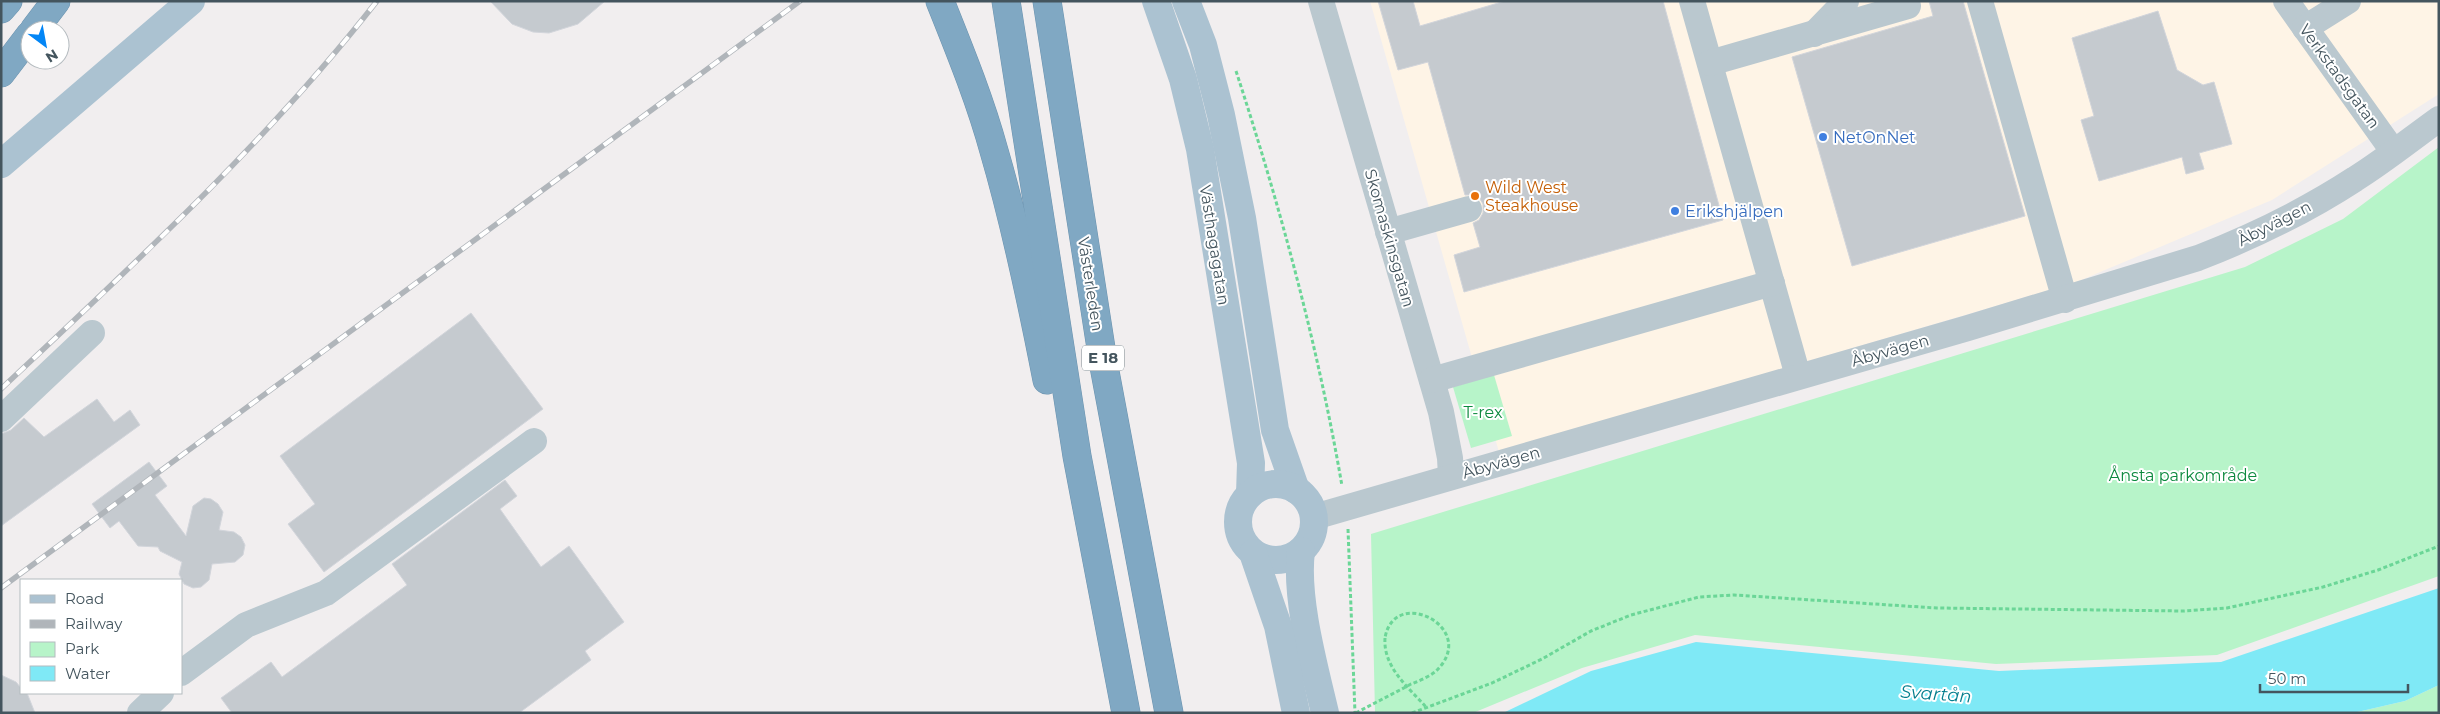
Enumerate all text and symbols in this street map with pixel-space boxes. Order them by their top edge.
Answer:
north arrow [20,20,70,70]
street label: Verkstadsgatan [2295,20,2384,132]
text: N [42,45,61,67]
place label: NetOnNet [1833,128,1916,147]
marker: NetOnNet [1817,131,1829,143]
street label: Skomaskinsgatan [1361,167,1418,309]
place label: Wild West Steakhouse [1485,178,1579,215]
street label: Västhagagatan [1196,184,1233,307]
marker: Wild West Steakhouse [1469,190,1481,202]
street label: Åbyvägen [2234,196,2314,250]
place label: Erikshjälpen [1685,202,1784,221]
marker: Erikshjälpen [1669,205,1681,217]
street label: Västerleden [1074,236,1107,332]
street label: Åbyvägen [1849,329,1931,371]
road number: E 18 [1082,346,1124,370]
park label: T-rex [1464,403,1503,422]
street label: Åbyvägen [1460,441,1542,483]
park label: Ånsta parkområde [2109,465,2257,485]
legend [20,579,182,694]
text: Road [65,589,104,608]
text: Railway [65,614,123,633]
text: Park [65,639,99,658]
scale bar [2260,662,2408,694]
text: Water [65,664,111,683]
text: 50 m [2268,669,2306,688]
water label: Svartån [1900,681,1972,707]

